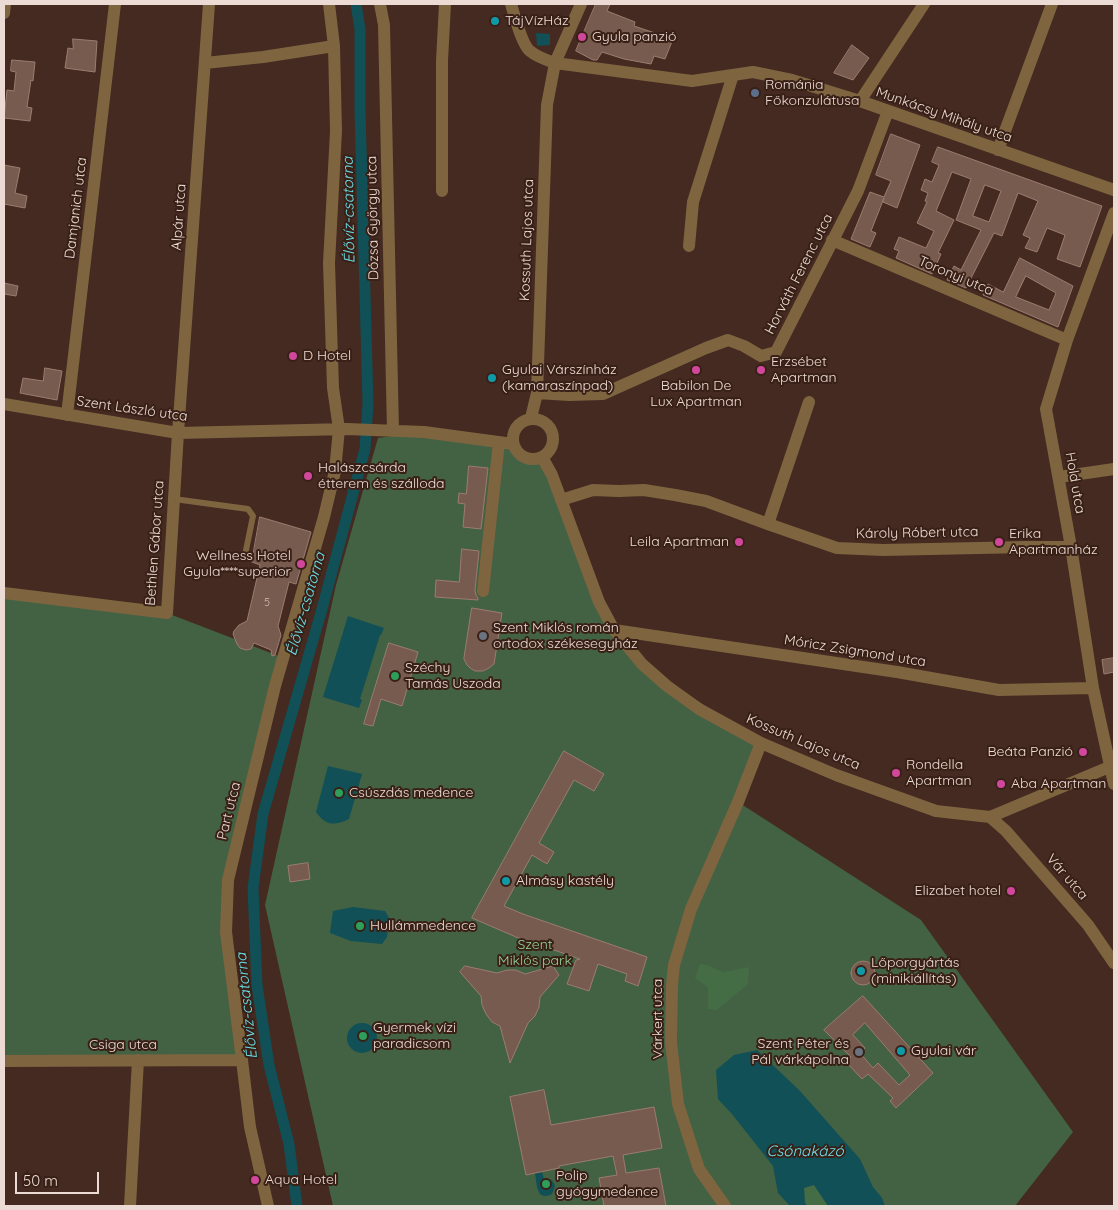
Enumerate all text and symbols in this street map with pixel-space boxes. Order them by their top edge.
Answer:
place label: TájVízHáz [505,13,569,29]
marker: TájVízHáz [489,15,501,27]
place label: Gyula panzió [592,29,676,45]
marker: Gyula panzió [576,31,588,43]
place label: Románia Főkonzulátusa [765,77,859,110]
street label: Munkácsy Mihály utca [874,84,1014,146]
marker: Románia Főkonzulátusa [749,87,761,99]
street label: Damjanich utca [61,156,91,260]
water label: Élővíz-csatorna [339,156,359,264]
street label: Dózsa György utca [364,156,382,280]
street label: Kossuth Lajos utca [516,179,538,301]
street label: Alpár utca [168,183,190,251]
street label: Horváth Ferenc utca [761,211,837,337]
street label: Toronyi utca [916,253,996,299]
place label: D Hotel [303,348,351,364]
marker: D Hotel [287,350,299,362]
place label: Erzsébet Apartman [771,354,837,387]
place label: Gyulai Várszínház (kamaraszínpad) [502,362,617,394]
marker: Babilon De Lux Apartman [690,364,702,376]
marker: Erzsébet Apartman [755,364,767,376]
marker: Gyulai Várszínház (kamaraszínpad) [486,372,498,384]
place label: Babilon De Lux Apartman [650,378,742,411]
street label: Szent László utca [75,393,189,425]
street label: Hold utca [1061,451,1089,515]
place label: Halászcsárda étterem és szálloda [318,460,445,492]
marker: Halászcsárda étterem és szálloda [302,470,314,482]
street label: Bethlen Gábor utca [142,480,168,606]
street label: Károly Róbert utca [855,524,979,542]
place label: Erika Apartmanház [1009,526,1098,558]
place label: Leila Apartman [630,534,729,550]
marker: Leila Apartman [733,536,745,548]
marker: Erika Apartmanház [993,536,1005,548]
place label: Wellness Hotel Gyula****superior [183,548,291,580]
water label: Élővíz-csatorna [283,550,329,658]
marker: Wellness Hotel Gyula****superior [295,558,307,570]
house number: 5 [264,596,270,610]
place label: Szent Miklós román ortodox székesegyház [493,620,638,652]
marker: Szent Miklós román ortodox székesegyház [477,630,489,642]
street label: Móricz Zsigmond utca [783,631,927,671]
place label: Széchy Tamás Uszoda [405,660,501,692]
marker: Széchy Tamás Uszoda [389,670,401,682]
street label: Kossuth Lajos utca [743,710,863,774]
place label: Beáta Panzió [987,744,1073,760]
marker: Beáta Panzió [1077,746,1089,758]
place label: Rondella Apartman [906,757,972,790]
marker: Rondella Apartman [890,767,902,779]
place label: Aba Apartman [1011,776,1106,792]
marker: Aba Apartman [995,778,1007,790]
street label: Part utca [214,780,244,842]
place label: Csúszdás medence [349,785,473,801]
marker: Csúszdás medence [333,787,345,799]
street label: Vár utca [1043,851,1091,903]
place label: Almásy kastély [516,873,614,889]
marker: Almásy kastély [500,875,512,887]
place label: Elizabet hotel [914,883,1001,899]
marker: Elizabet hotel [1005,885,1017,897]
place label: Hullámmedence [370,918,476,934]
marker: Hullámmedence [354,920,366,932]
park label: Szent Miklós park [498,937,572,970]
water label: Élővíz-csatorna [232,952,262,1060]
place label: Lőporgyártás (minikiállítás) [871,955,959,988]
marker: Lőporgyártás (minikiállítás) [855,965,867,977]
street label: Várkert utca [650,979,666,1059]
place label: Gyermek vízi paradicsom [373,1020,456,1052]
marker: Gyermek vízi paradicsom [357,1030,369,1042]
place label: Szent Péter és Pál várkápolna [751,1036,849,1068]
street label: Csiga utca [89,1037,157,1053]
place label: Gyulai vár [911,1043,976,1059]
marker: Gyulai vár [895,1045,907,1057]
marker: Szent Péter és Pál várkápolna [853,1046,865,1058]
water label: Csónakázó [767,1142,843,1160]
scale bar [18,1162,101,1194]
place label: Polip gyógymedence [556,1168,658,1200]
text: 50 m [23,1171,58,1190]
place label: Aqua Hotel [265,1172,337,1188]
marker: Aqua Hotel [249,1174,261,1186]
marker: Polip gyógymedence [540,1178,552,1190]

